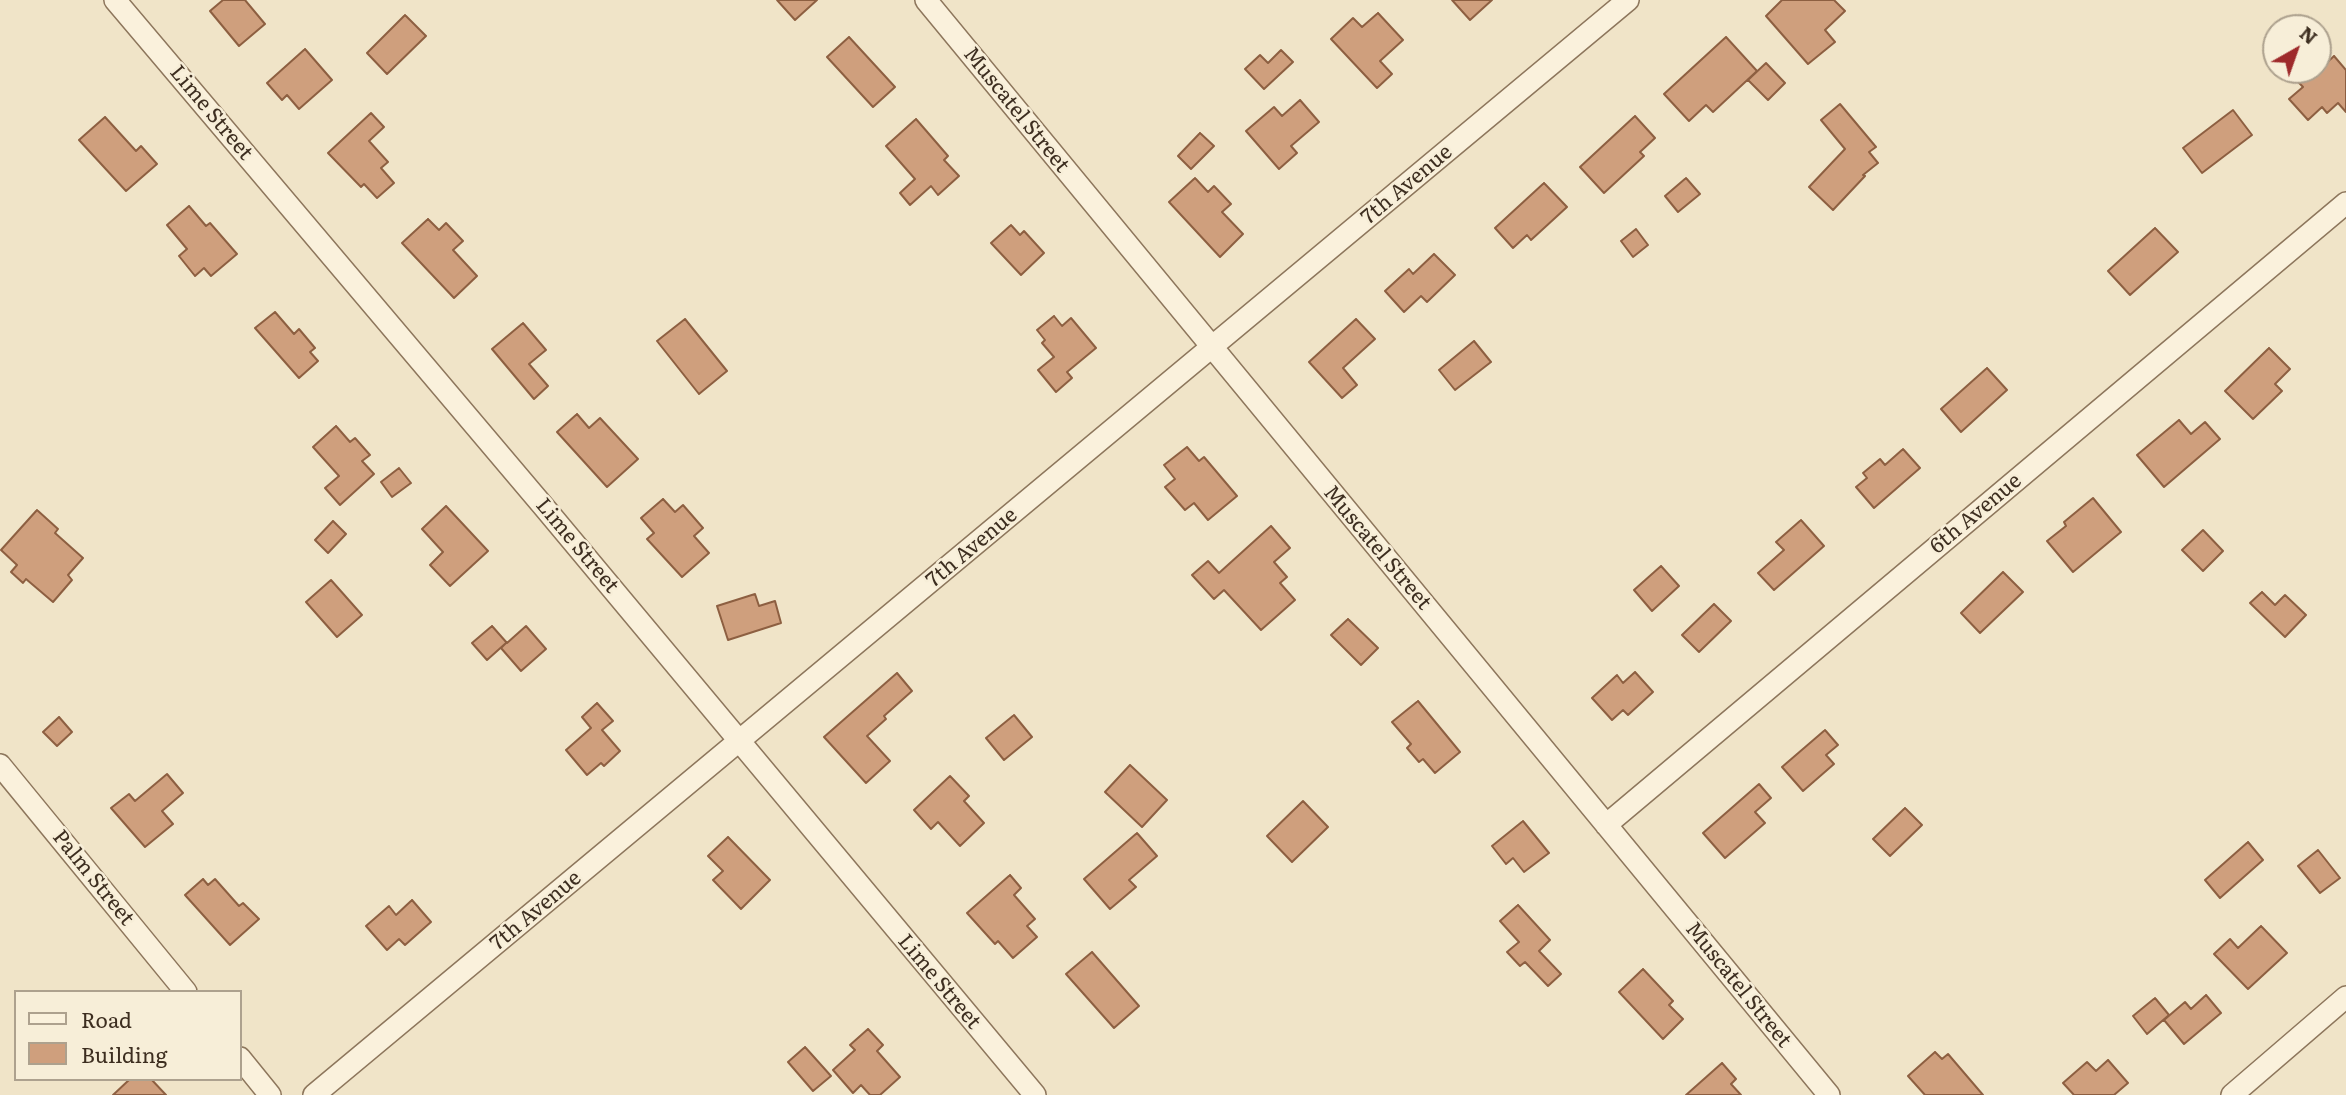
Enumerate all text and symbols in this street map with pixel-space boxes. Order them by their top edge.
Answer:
north arrow [2262,14,2332,84]
text: N [2294,19,2324,50]
street label: Muscatel Street [958,42,1074,178]
street label: Lime Street [164,61,258,165]
street label: 7th Avenue [1356,140,1458,230]
street label: 6th Avenue [1925,468,2027,560]
street label: Muscatel Street [1318,481,1436,615]
street label: Lime Street [530,494,624,598]
street label: 7th Avenue [921,503,1023,593]
street label: Palm Street [47,825,139,931]
street label: 7th Avenue [485,866,587,956]
street label: Muscatel Street [1680,917,1796,1053]
street label: Lime Street [892,930,986,1034]
legend [14,990,242,1081]
text: Road [81,1003,132,1034]
text: Building [81,1038,167,1069]

